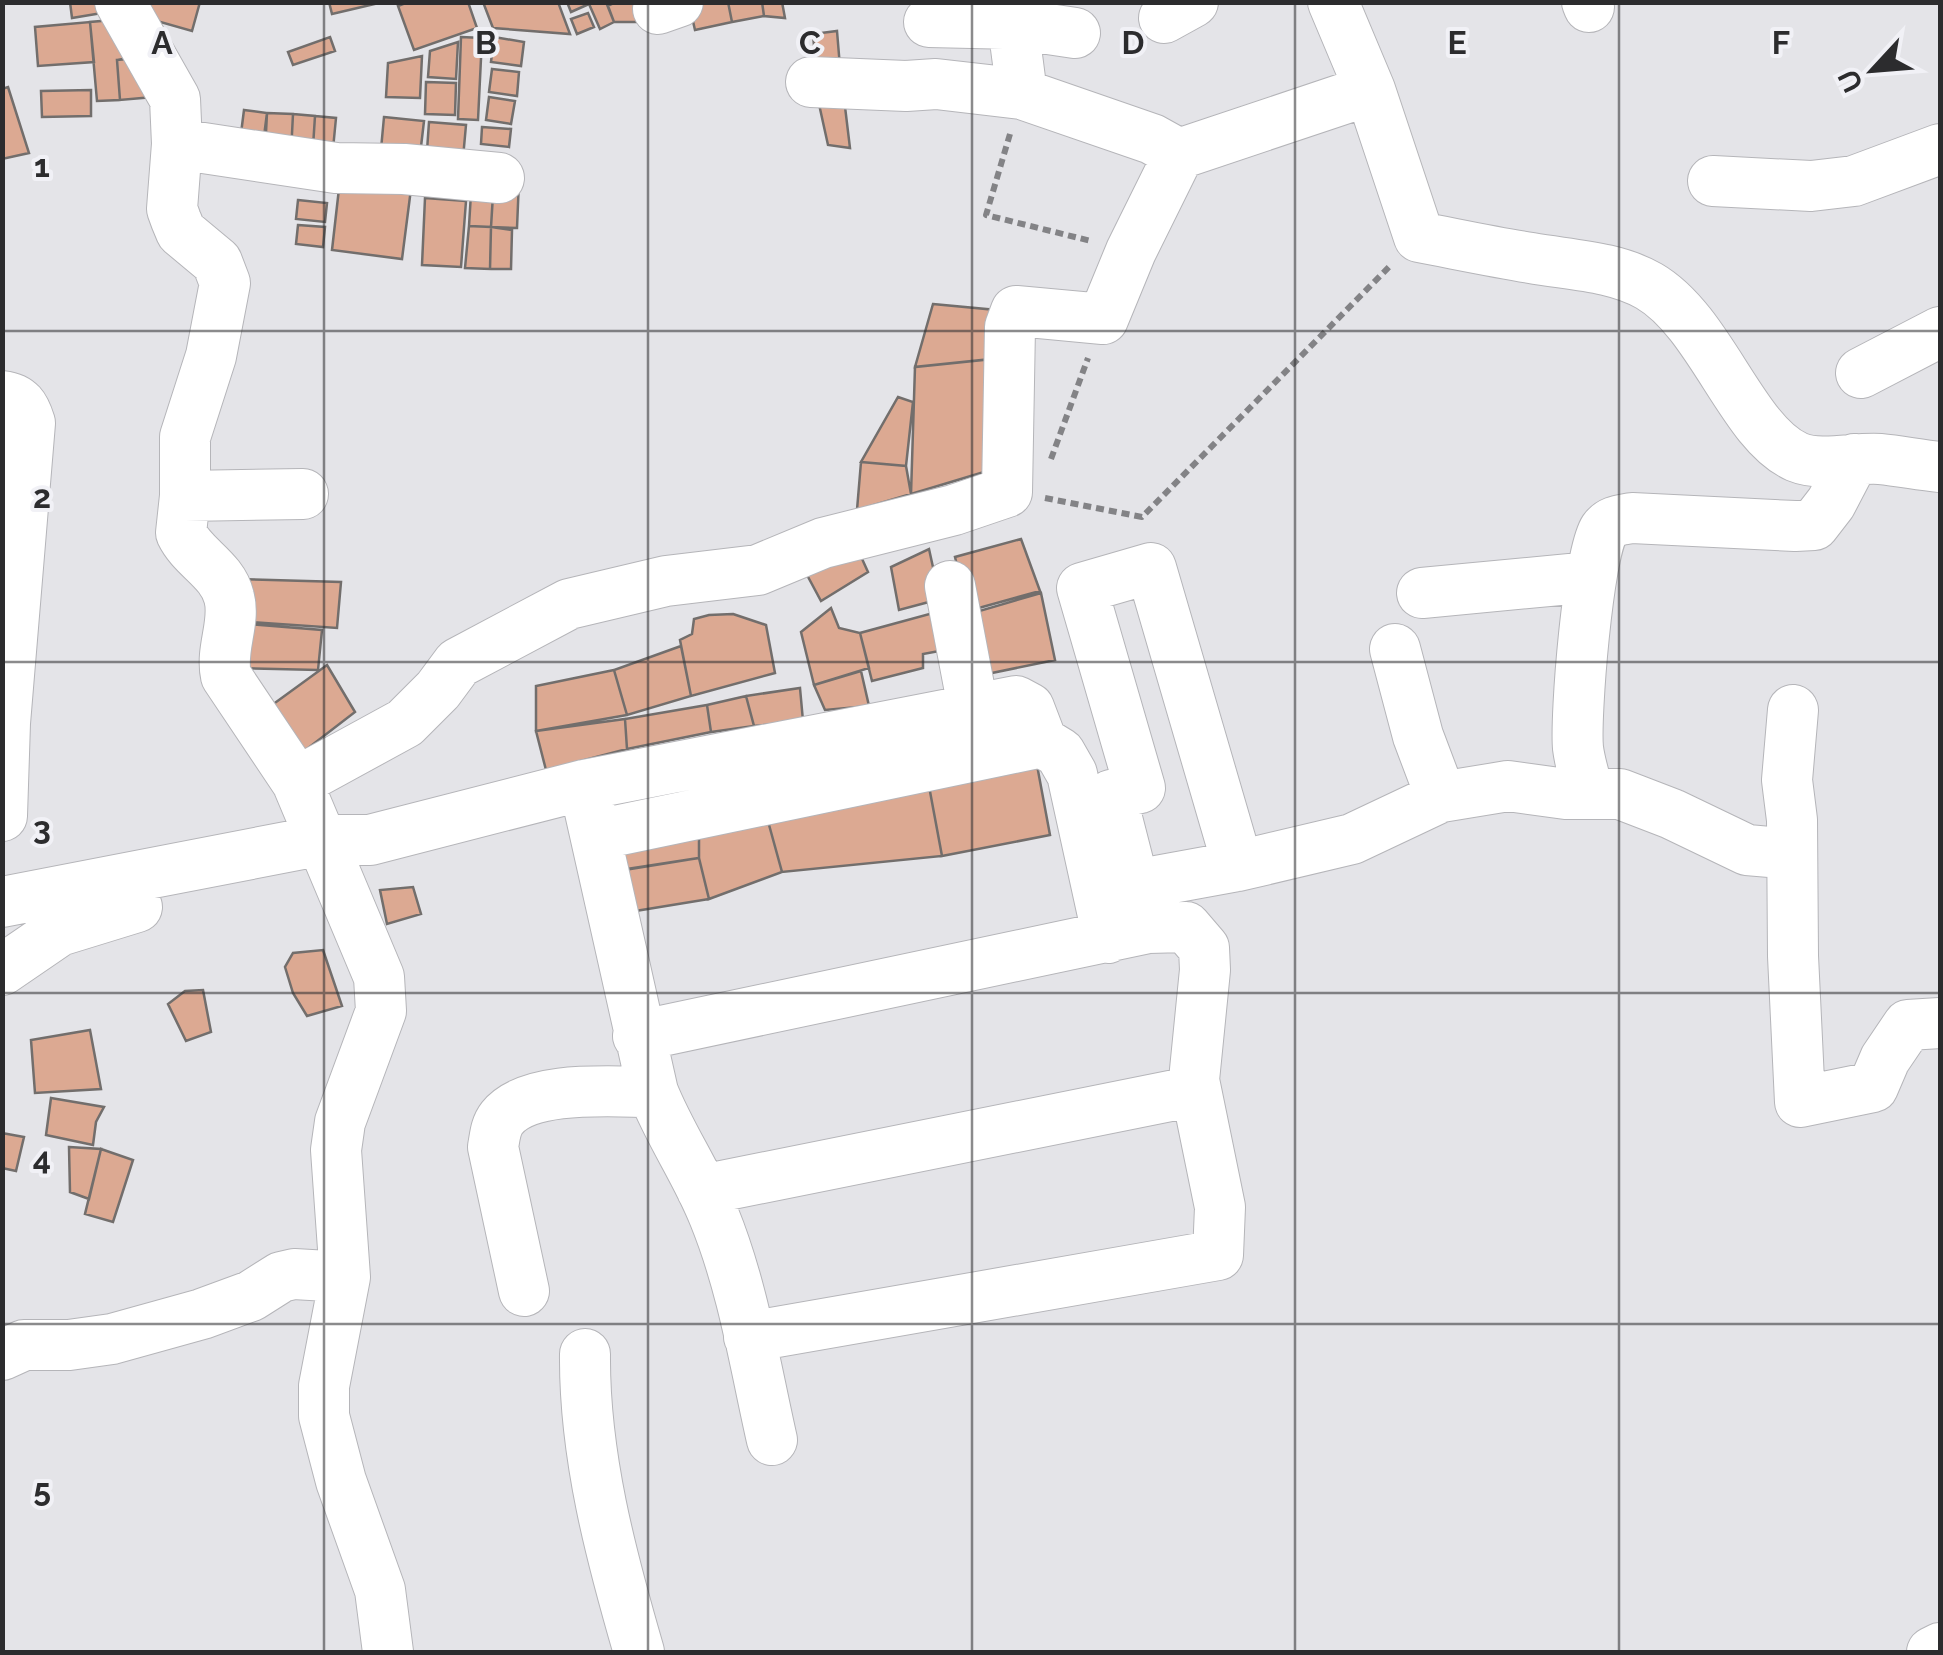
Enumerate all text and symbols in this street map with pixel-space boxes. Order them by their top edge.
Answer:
north arrow [1823,20,1923,120]
text: A [151,24,173,61]
text: B [475,24,497,61]
text: C [799,24,821,61]
text: D [1122,24,1144,61]
text: E [1447,24,1467,61]
text: F [1772,24,1790,61]
text: U [1832,64,1870,97]
text: 1 [34,147,50,184]
text: 2 [33,478,51,515]
text: 3 [33,809,51,846]
text: 4 [33,1140,51,1177]
text: 5 [33,1471,51,1508]

